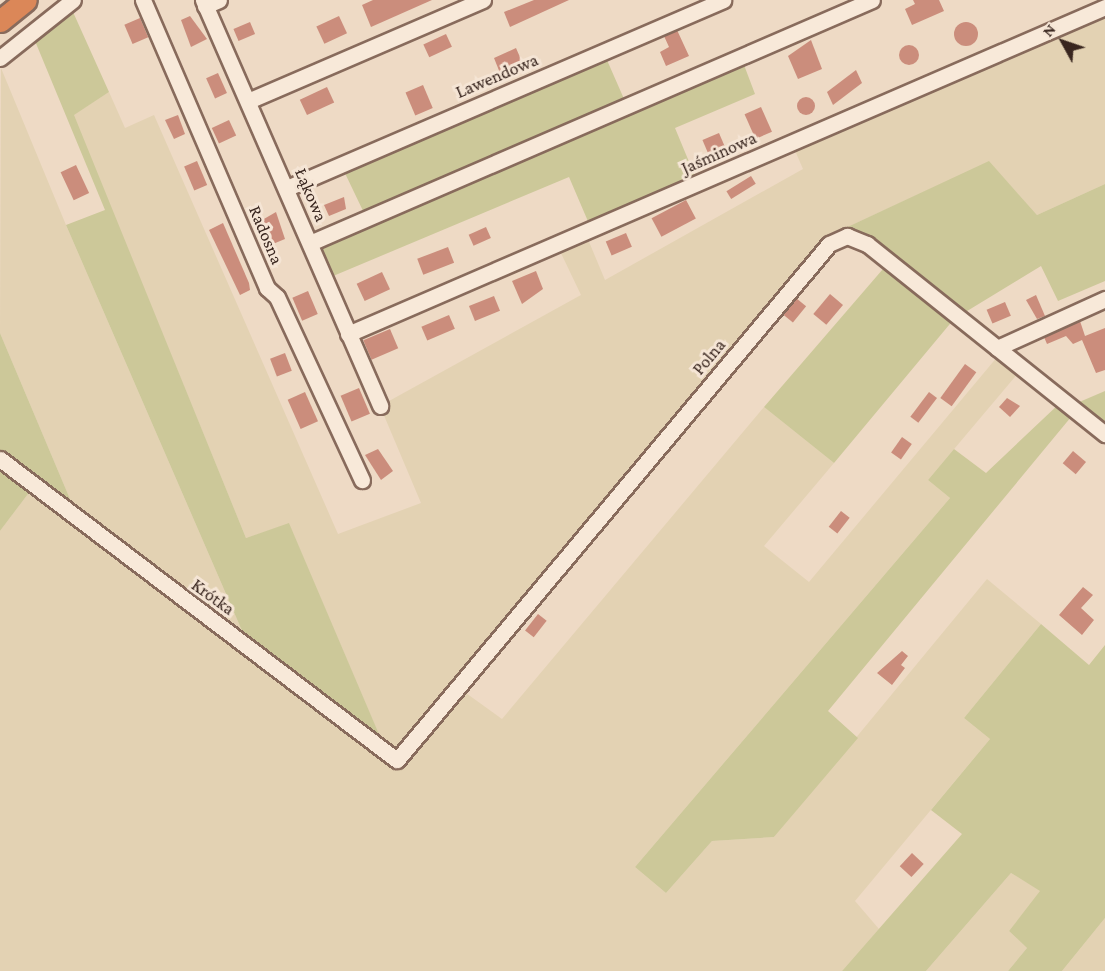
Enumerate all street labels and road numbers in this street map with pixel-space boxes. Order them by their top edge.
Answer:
street label: Lawendowa [452,49,542,103]
street label: Jaśminowa [678,127,760,179]
street label: Łąkowa [290,165,332,225]
street label: Radosna [244,202,288,268]
street label: Polna [688,335,730,379]
street label: Krótka [187,574,239,620]

